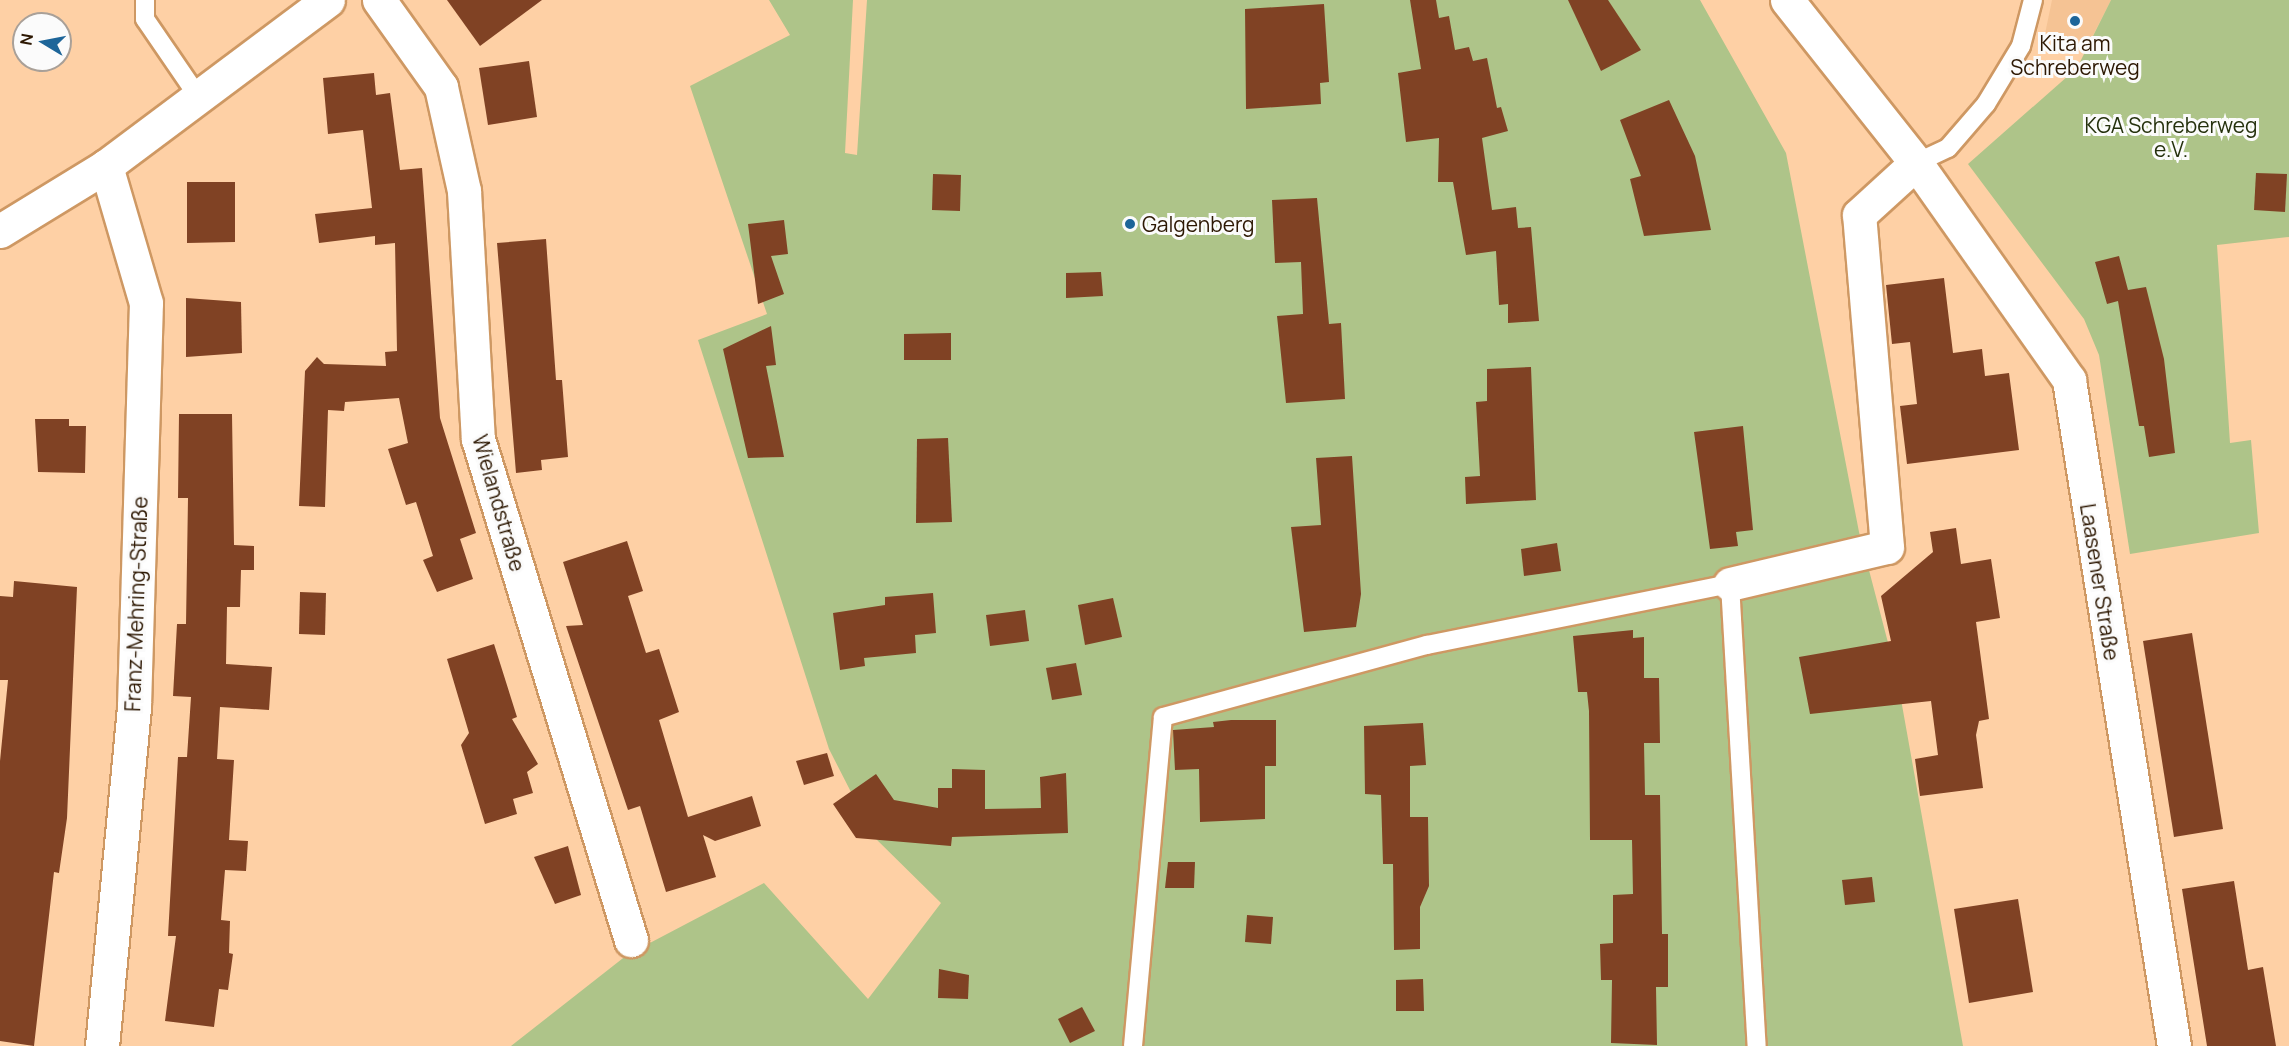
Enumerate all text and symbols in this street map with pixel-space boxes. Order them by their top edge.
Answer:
north arrow [12,12,72,72]
marker: Kita am Schreberweg [2068,14,2082,28]
place label: Kita am Schreberweg [2010,30,2140,80]
text: N [14,32,38,47]
park label: KGA Schreberweg e.V. [2084,112,2258,162]
place label: Galgenberg [1142,211,1255,237]
marker: Galgenberg [1123,217,1137,231]
street label: Wielandstraße [467,432,531,574]
street label: Franz-Mehring-Straße [120,496,152,712]
street label: Laasener Straße [2075,502,2125,662]

